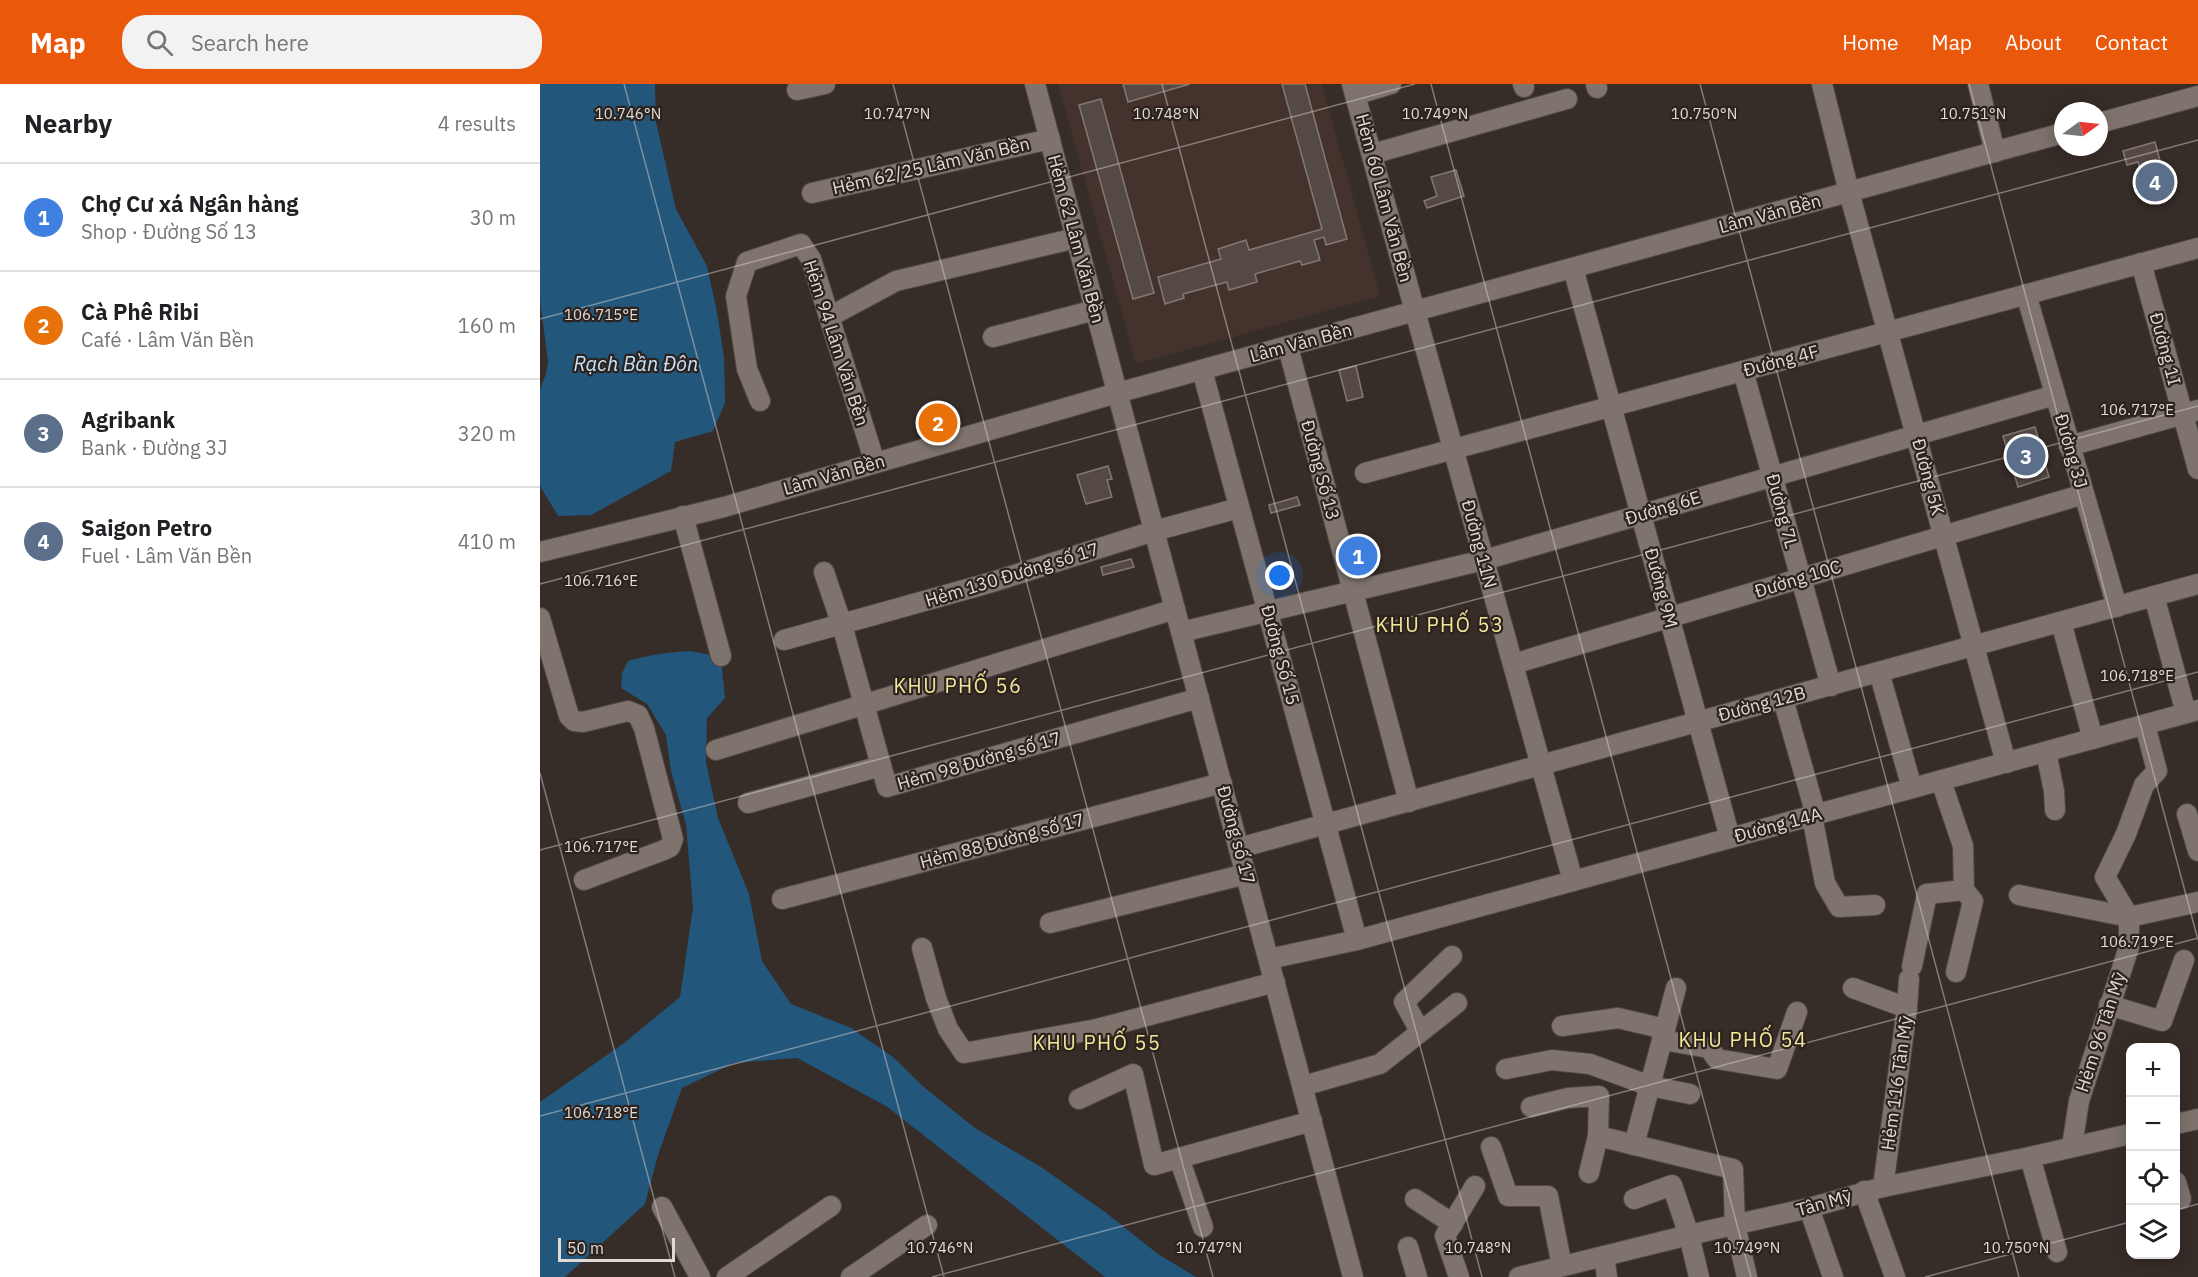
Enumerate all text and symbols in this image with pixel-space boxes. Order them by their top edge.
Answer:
search box [122,15,542,69]
text: Map [30,24,86,61]
icon: search [143,26,176,59]
text: Search here [191,28,309,57]
text: Home [1842,28,1899,56]
text: Map [1932,28,1972,56]
text: About [2005,28,2062,56]
text: Contact [2095,28,2168,56]
north arrow [2054,102,2108,156]
text: 10.746°N [595,104,661,123]
text: 10.747°N [864,104,930,123]
text: 10.748°N [1133,104,1199,123]
text: 10.749°N [1402,104,1468,123]
text: 10.750°N [1671,104,1737,123]
text: 10.751°N [1940,104,2006,123]
text: Nearby [24,106,112,140]
text: 4 results [438,110,516,137]
street label: Hẻm 60 Lâm Văn Bền [1351,111,1418,285]
street label: Hẻm 62/25 Lâm Văn Bền [830,132,1032,199]
street label: Hẻm 62 Lâm Văn Bền [1043,152,1110,326]
pin: 4 [2136,160,2174,204]
text: Chợ Cư xá Ngân hàng [81,189,298,218]
street label: Lâm Văn Bền [1716,189,1824,238]
text: 1 [38,204,50,231]
text: 30 m [470,204,516,231]
text: Shop · Đường Số 13 [81,218,257,245]
street label: Hẻm 94 Lâm Văn Bền [799,257,874,429]
text: Cà Phê Ribi [81,297,199,326]
text: 106.715°E [564,305,638,324]
street label: Đường 1I [2145,310,2186,388]
text: 2 [38,312,50,339]
text: 160 m [458,312,516,339]
street label: Lâm Văn Bền [1247,318,1355,367]
text: Café · Lâm Văn Bền [81,326,254,353]
street label: Đường 4F [1741,339,1821,382]
water label: Rạch Bần Đôn [574,350,698,377]
pin: 2 [918,400,958,446]
text: 106.717°E [2100,400,2174,419]
text: Agribank [81,405,175,434]
street label: Đường 3J [2050,411,2093,491]
street label: Đường Số 13 [1296,417,1345,523]
text: 3 [38,420,50,447]
text: 320 m [458,420,516,447]
text: Bank · Đường 3J [81,434,227,461]
pin: 3 [2006,434,2046,478]
street label: Đường 5K [1907,436,1950,518]
street label: Lâm Văn Bền [780,449,887,500]
street label: Đường 7L [1762,471,1803,551]
street label: Đường 6E [1622,485,1703,530]
street label: Đường 11N [1457,497,1502,591]
text: Saigon Petro [81,513,212,542]
text: 4 [38,528,50,555]
text: 410 m [458,528,516,555]
pin: 1 [1338,534,1378,578]
street label: Hẻm 130 Đường số 17 [922,537,1101,612]
text: Fuel · Lâm Văn Bền [81,542,252,569]
street label: Đường 9M [1640,545,1683,630]
street label: Đường 10C [1752,554,1844,603]
your location [1265,561,1294,590]
text: 106.716°E [564,571,638,590]
street label: Đường Số 15 [1256,602,1305,708]
district label: KHU PHỐ 53 [1375,609,1505,638]
text: 106.718°E [2100,666,2174,685]
district label: KHU PHỐ 56 [893,670,1023,699]
street label: Đường 12B [1716,681,1808,726]
street label: Hẻm 98 Đường số 17 [894,726,1064,795]
street label: Đường số 17 [1212,783,1261,887]
street label: Đường 14A [1732,802,1825,847]
street label: Hẻm 88 Đường số 17 [917,807,1087,874]
text: 106.717°E [564,837,638,856]
text: 106.719°E [2100,932,2174,951]
street label: Hẻm 96 Tân Mỹ [2070,969,2131,1095]
street label: Hẻm 116 Tân Mỹ [1876,1014,1917,1152]
district label: KHU PHỐ 54 [1678,1024,1808,1053]
district label: KHU PHỐ 55 [1032,1027,1162,1056]
map controls [2126,1043,2180,1259]
button: + [2126,1043,2180,1097]
button: − [2126,1097,2180,1151]
text: 106.718°E [564,1103,638,1122]
button: locate [2126,1151,2180,1205]
street label: Tân Mỹ [1793,1184,1854,1221]
button: layers [2126,1205,2180,1259]
scale bar [558,1235,675,1262]
text: 50 m [567,1238,604,1258]
text: 10.746°N [907,1238,973,1257]
text: 10.747°N [1176,1238,1242,1257]
text: 10.748°N [1445,1238,1511,1257]
text: 10.749°N [1714,1238,1780,1257]
text: 10.750°N [1983,1238,2049,1257]

